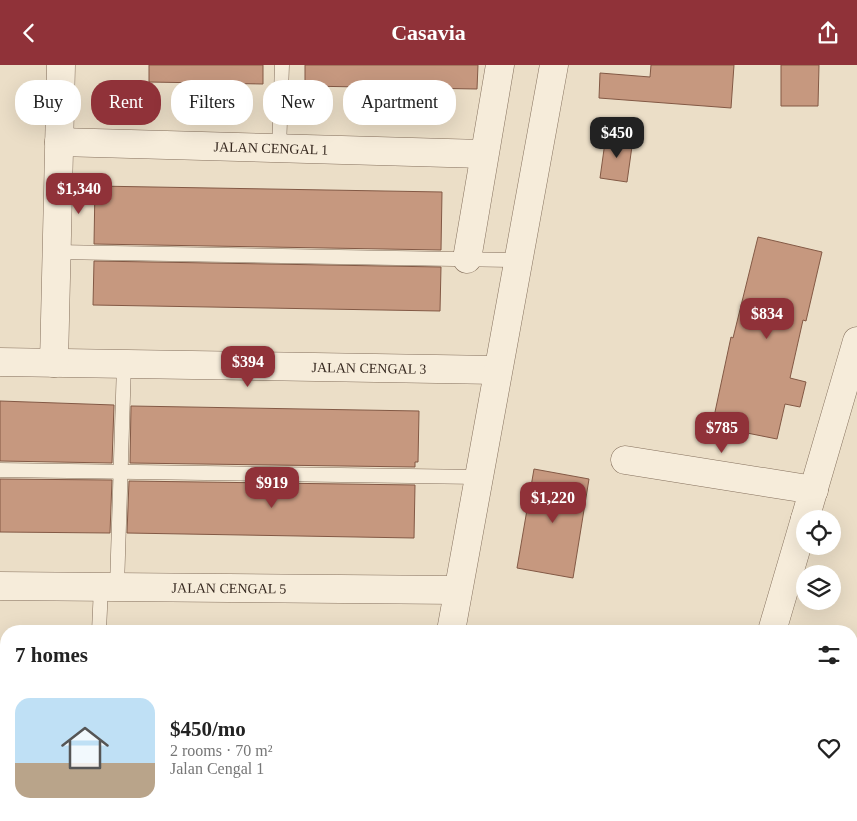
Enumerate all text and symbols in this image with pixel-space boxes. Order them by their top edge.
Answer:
icon: back [15,19,43,47]
icon: share [814,19,842,47]
text: Casavia [391,20,466,45]
chip: Buy [15,80,81,125]
chip: Rent [91,80,161,125]
chip: Filters [171,80,253,125]
chip: New [263,80,333,125]
chip: Apartment [343,80,456,125]
pin: $450 [587,117,647,159]
text: $450 [601,124,633,141]
street label: JALAN CENGAL 1 [213,139,328,158]
pin: $1,340 [38,173,120,215]
text: $1,340 [57,180,101,197]
pin: $834 [737,297,797,340]
text: $834 [751,305,783,322]
pin: $394 [218,345,278,388]
text: $394 [232,353,264,370]
street label: JALAN CENGAL 3 [311,360,426,377]
pin: $785 [692,411,752,454]
text: $785 [706,419,738,436]
pin: $919 [242,467,302,509]
text: $919 [256,474,288,491]
pin: $1,220 [512,481,594,524]
text: $1,220 [531,489,575,506]
map controls [796,510,841,610]
button: locate [796,510,841,555]
button: layers [796,565,841,610]
street label: JALAN CENGAL 5 [172,581,286,597]
icon: filters [815,641,843,669]
text: 7 homes [15,643,88,667]
text: $450/mo [170,717,246,741]
icon: home [55,718,115,778]
icon: heart [815,734,843,762]
text: 2 rooms · 70 m² [170,742,273,759]
text: Jalan Cengal 1 [170,760,264,777]

